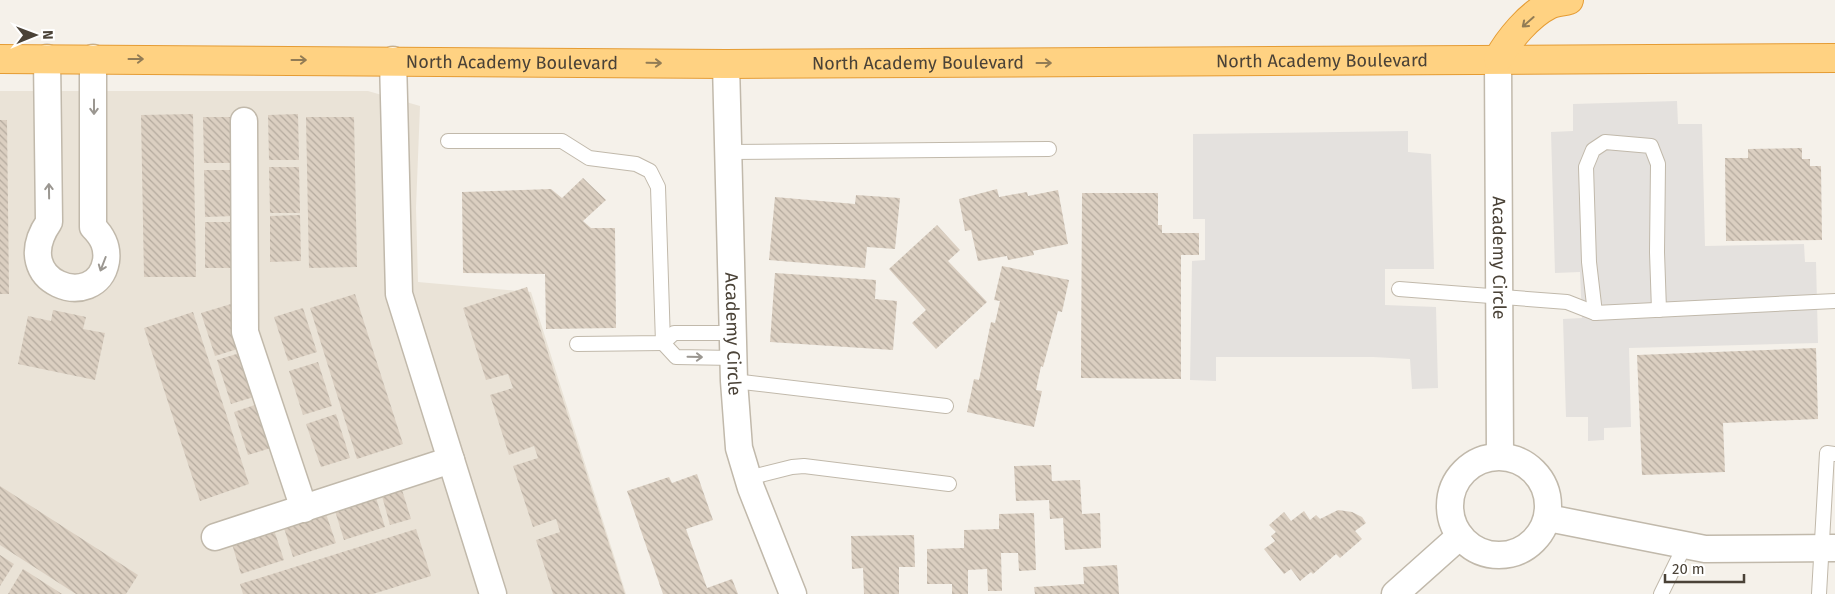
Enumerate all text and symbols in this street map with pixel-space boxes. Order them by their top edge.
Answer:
north arrow [10,10,60,60]
one-way arrow [1521,17,1534,28]
text: N [39,30,56,40]
street label: North Academy Boulevard [1216,49,1428,72]
street label: North Academy Boulevard [406,51,618,74]
street label: North Academy Boulevard [812,51,1024,75]
one-way arrow [128,54,144,64]
one-way arrow [290,55,306,65]
one-way arrow [1035,58,1051,68]
one-way arrow [645,59,661,68]
one-way arrow [89,98,99,115]
one-way arrow [44,183,54,200]
street label: Academy Circle [1488,196,1510,320]
one-way arrow [98,257,107,272]
street label: Academy Circle [720,272,746,396]
one-way arrow [687,353,703,362]
scale bar [1665,552,1744,584]
text: 20 m [1672,560,1705,578]

